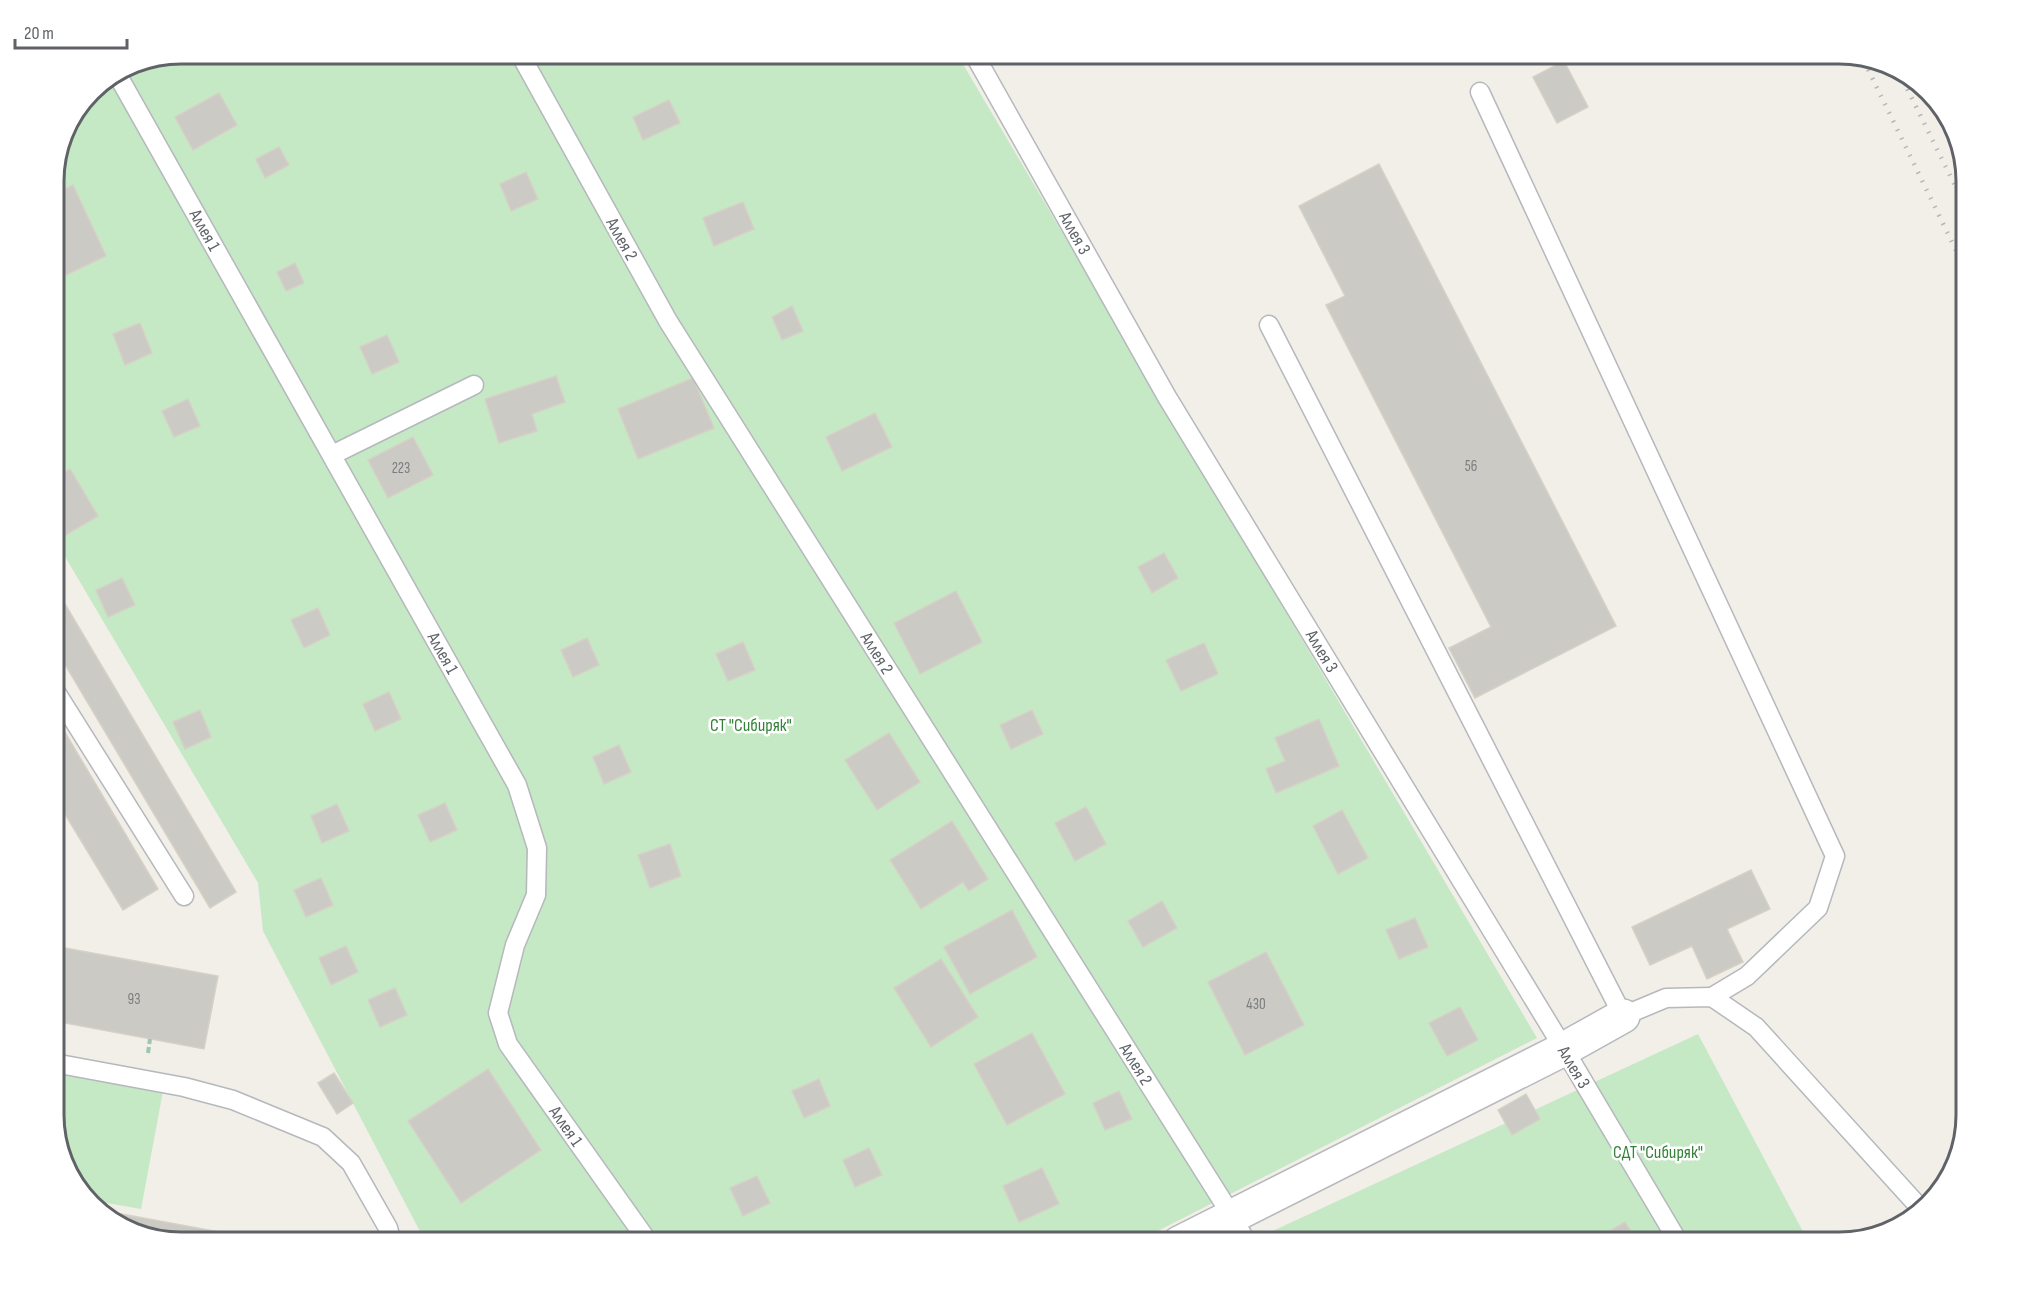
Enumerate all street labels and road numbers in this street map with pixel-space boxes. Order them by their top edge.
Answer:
street label: Аллея 1 [184,205,225,255]
street label: Аллея 3 [1054,207,1095,258]
street label: Аллея 2 [601,213,642,264]
street label: Аллея 3 [1300,625,1342,676]
street label: Аллея 1 [422,628,463,678]
street label: Аллея 2 [855,628,898,678]
street label: Аллея 2 [1114,1039,1157,1089]
street label: Аллея 3 [1552,1041,1594,1092]
street label: Аллея 1 [544,1101,587,1151]

